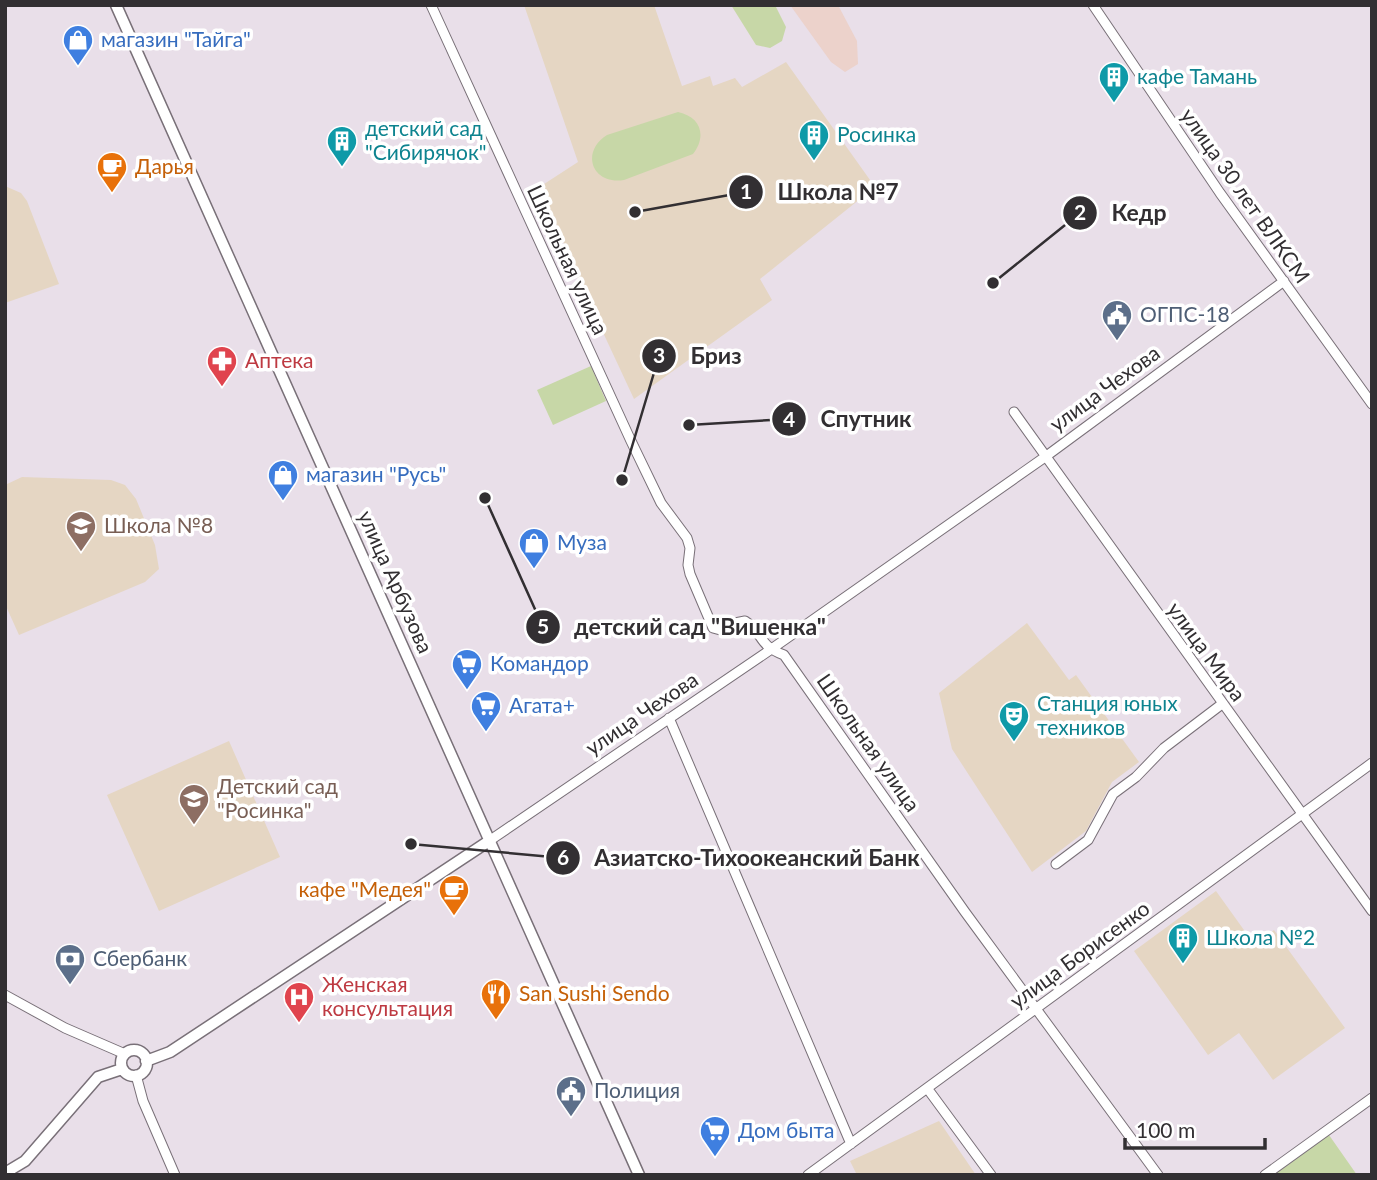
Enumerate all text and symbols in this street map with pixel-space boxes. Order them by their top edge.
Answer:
shop icon: магазин "Тайга" [61,23,95,67]
place label: магазин "Тайга" [101,26,251,51]
building icon: кафе Тамань [1097,60,1131,104]
place label: кафе Тамань [1137,63,1257,88]
street label: улица 30 лет ВЛКСМ [1177,103,1316,287]
place label: детский сад "Сибирячок" [365,115,487,164]
building icon: Росинка [797,118,831,162]
place label: Росинка [837,121,916,146]
building icon: детский сад "Сибирячок" [325,124,359,168]
cafe icon: Дарья [95,150,129,194]
place label: Дарья [135,153,194,178]
callout: Школа №7 [728,170,912,214]
text: Школа №7 [777,177,899,205]
text: 1 [740,178,752,203]
street label: Школьная улица [523,181,614,338]
callout: Кедр [1063,191,1181,235]
text: Кедр [1112,198,1166,226]
text: 2 [1074,199,1086,224]
public building icon: ОГПС-18 [1100,298,1134,342]
place label: ОГПС-18 [1140,301,1230,326]
callout: Бриз [642,334,756,378]
street label: улица Чехова [1044,339,1164,436]
text: Бриз [690,341,742,369]
text: 3 [653,342,665,367]
pharmacy icon: Аптека [205,344,239,388]
place label: Аптека [245,347,314,372]
callout: Спутник [771,397,926,441]
text: Спутник [820,404,912,432]
text: 4 [783,406,795,431]
shop icon: магазин "Русь" [266,458,300,502]
place label: магазин "Русь" [306,461,446,486]
street label: улица Арбузова [354,506,439,657]
school or university icon: Школа №8 [64,509,98,553]
place label: Школа №8 [104,512,213,537]
shop icon: Муза [517,526,551,570]
place label: Муза [557,529,607,554]
street label: улица Мира [1163,597,1252,706]
callout: детский сад "Вишенка" [526,605,840,649]
text: детский сад "Вишенка" [574,612,826,640]
text: 5 [537,613,549,638]
supermarket icon: Командор [450,647,484,691]
place label: Командор [490,650,589,675]
street label: улица Чехова [580,666,702,759]
street label: Школьная улица [812,669,926,816]
supermarket icon: Агата+ [469,689,503,733]
place label: Станция юных техников [1037,690,1178,739]
place label: Агата+ [509,692,575,717]
theatre icon: Станция юных техников [997,699,1031,743]
place label: Детский сад "Росинка" [217,773,338,822]
school or university icon: Детский сад "Росинка" [177,782,211,826]
callout: Азиатско-Тихоокеанский Банк [546,836,934,880]
text: Азиатско-Тихоокеанский Банк [593,843,920,871]
text: 6 [557,844,569,869]
cafe icon: кафе "Медея" [437,873,471,917]
place label: кафе "Медея" [298,876,431,901]
street label: улица Борисенко [1004,895,1154,1013]
building icon: Школа №2 [1166,921,1200,965]
place label: Школа №2 [1206,924,1315,949]
bank icon: Сбербанк [53,942,87,986]
place label: Сбербанк [93,945,187,970]
place label: Женская консультация [322,971,453,1020]
restaurant icon: San Sushi Sendo [479,977,513,1021]
hospital icon: Женская консультация [282,980,316,1024]
place label: San Sushi Sendo [519,980,670,1005]
public building icon: Полиция [554,1074,588,1118]
place label: Полиция [594,1077,680,1102]
scale bar [1125,1106,1265,1150]
supermarket icon: Дом быта [698,1114,732,1158]
place label: Дом быта [738,1117,834,1142]
text: 100 m [1136,1117,1195,1142]

